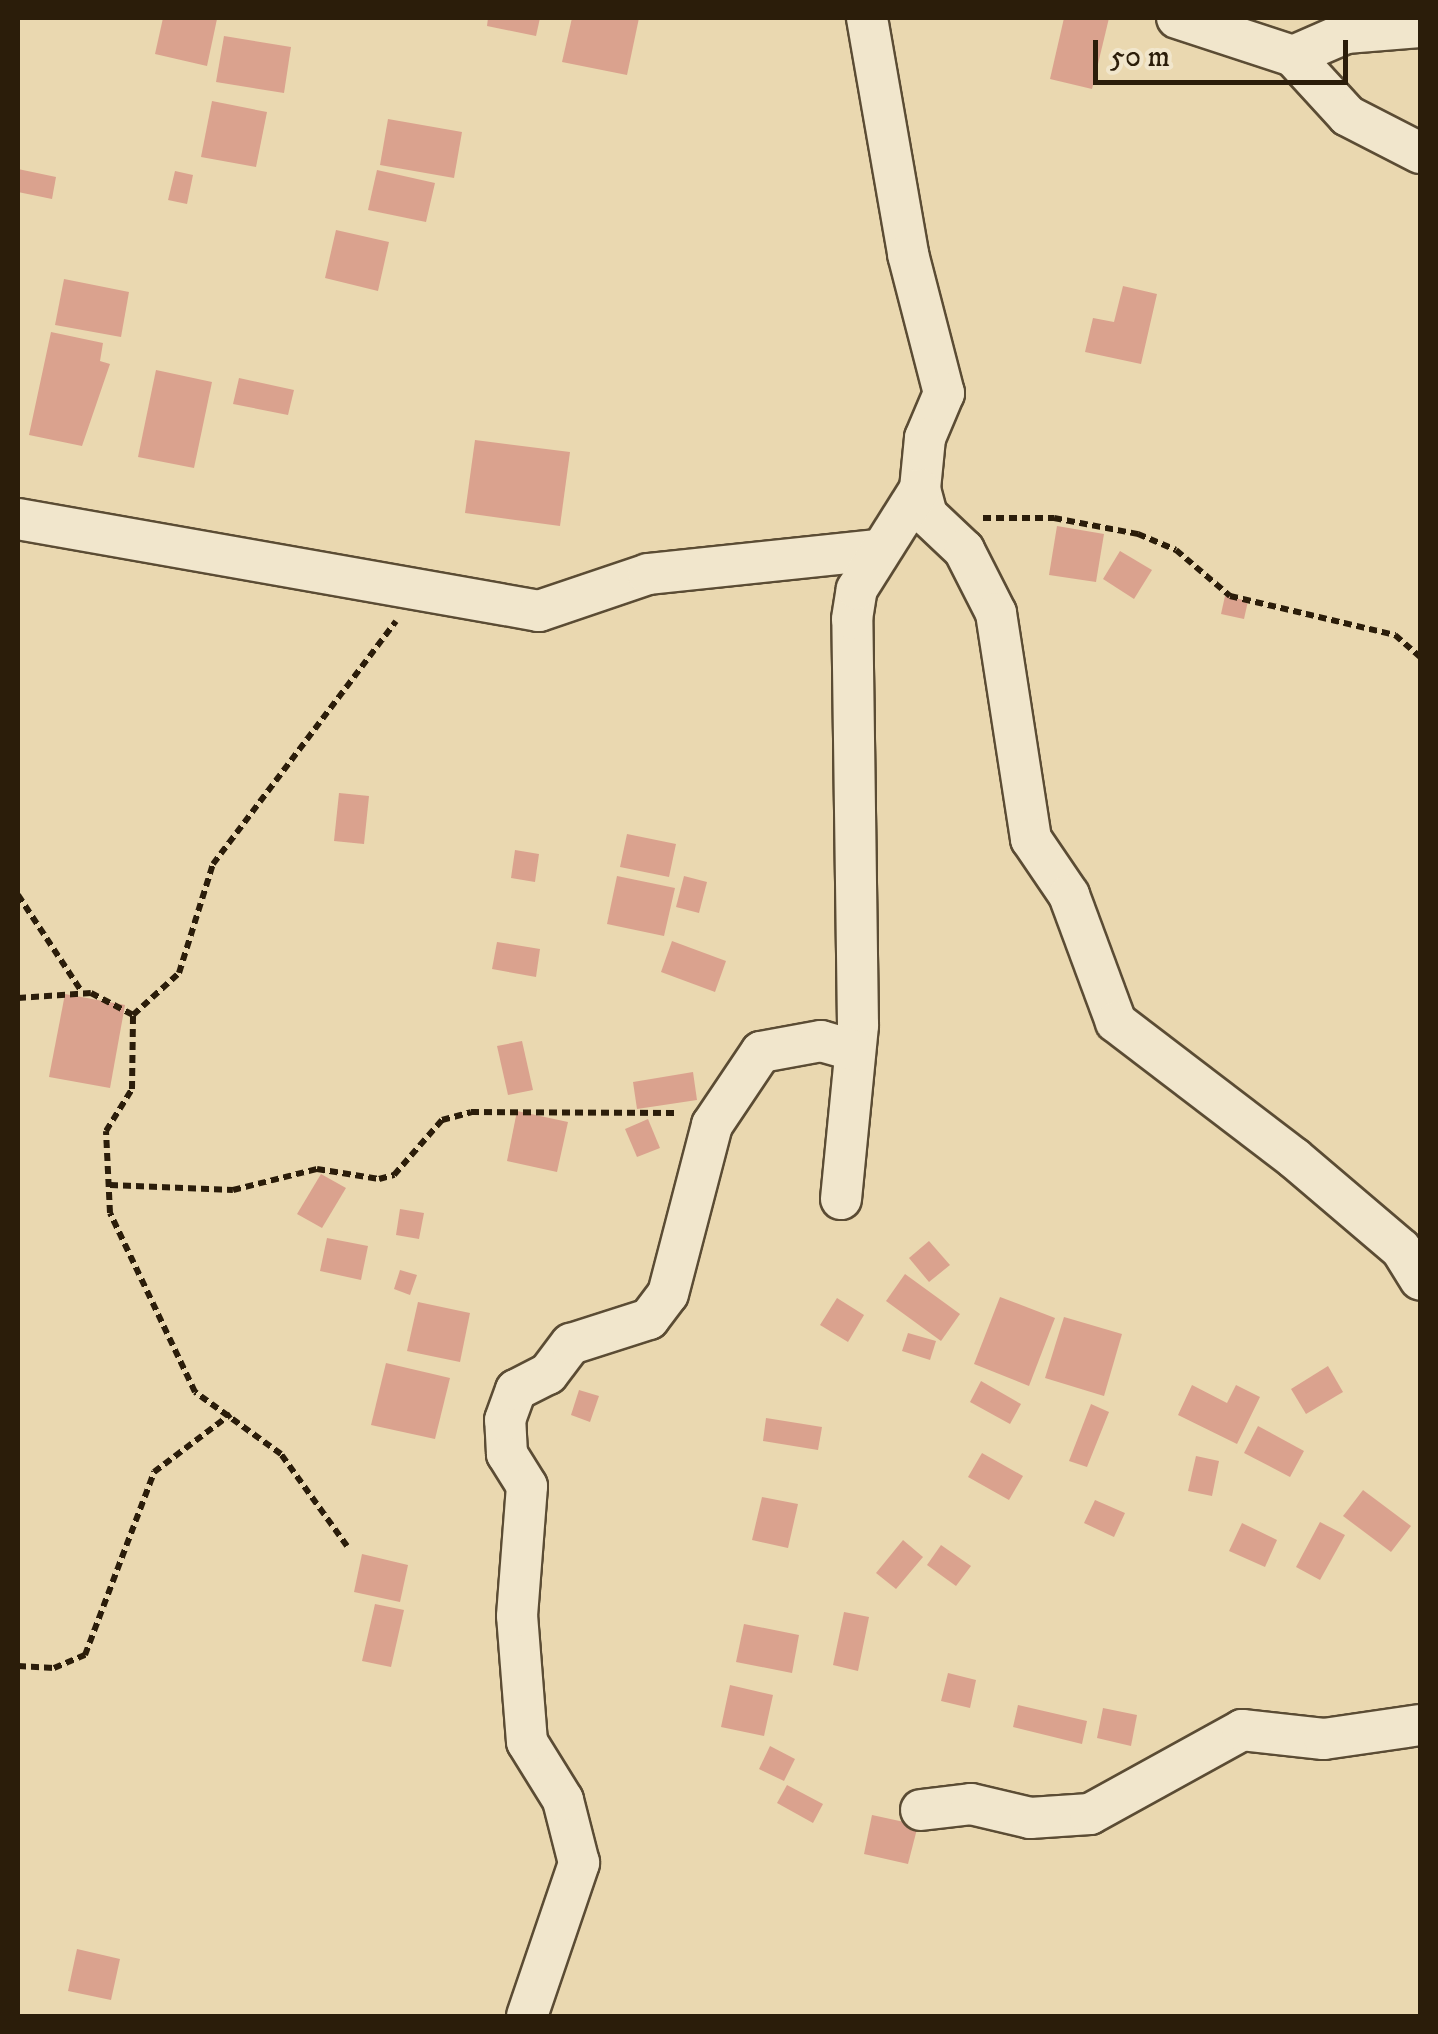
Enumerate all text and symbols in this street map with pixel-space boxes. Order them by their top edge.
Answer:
scale bar [1098,20,1353,82]
text: 50 m [1110,39,1170,76]

